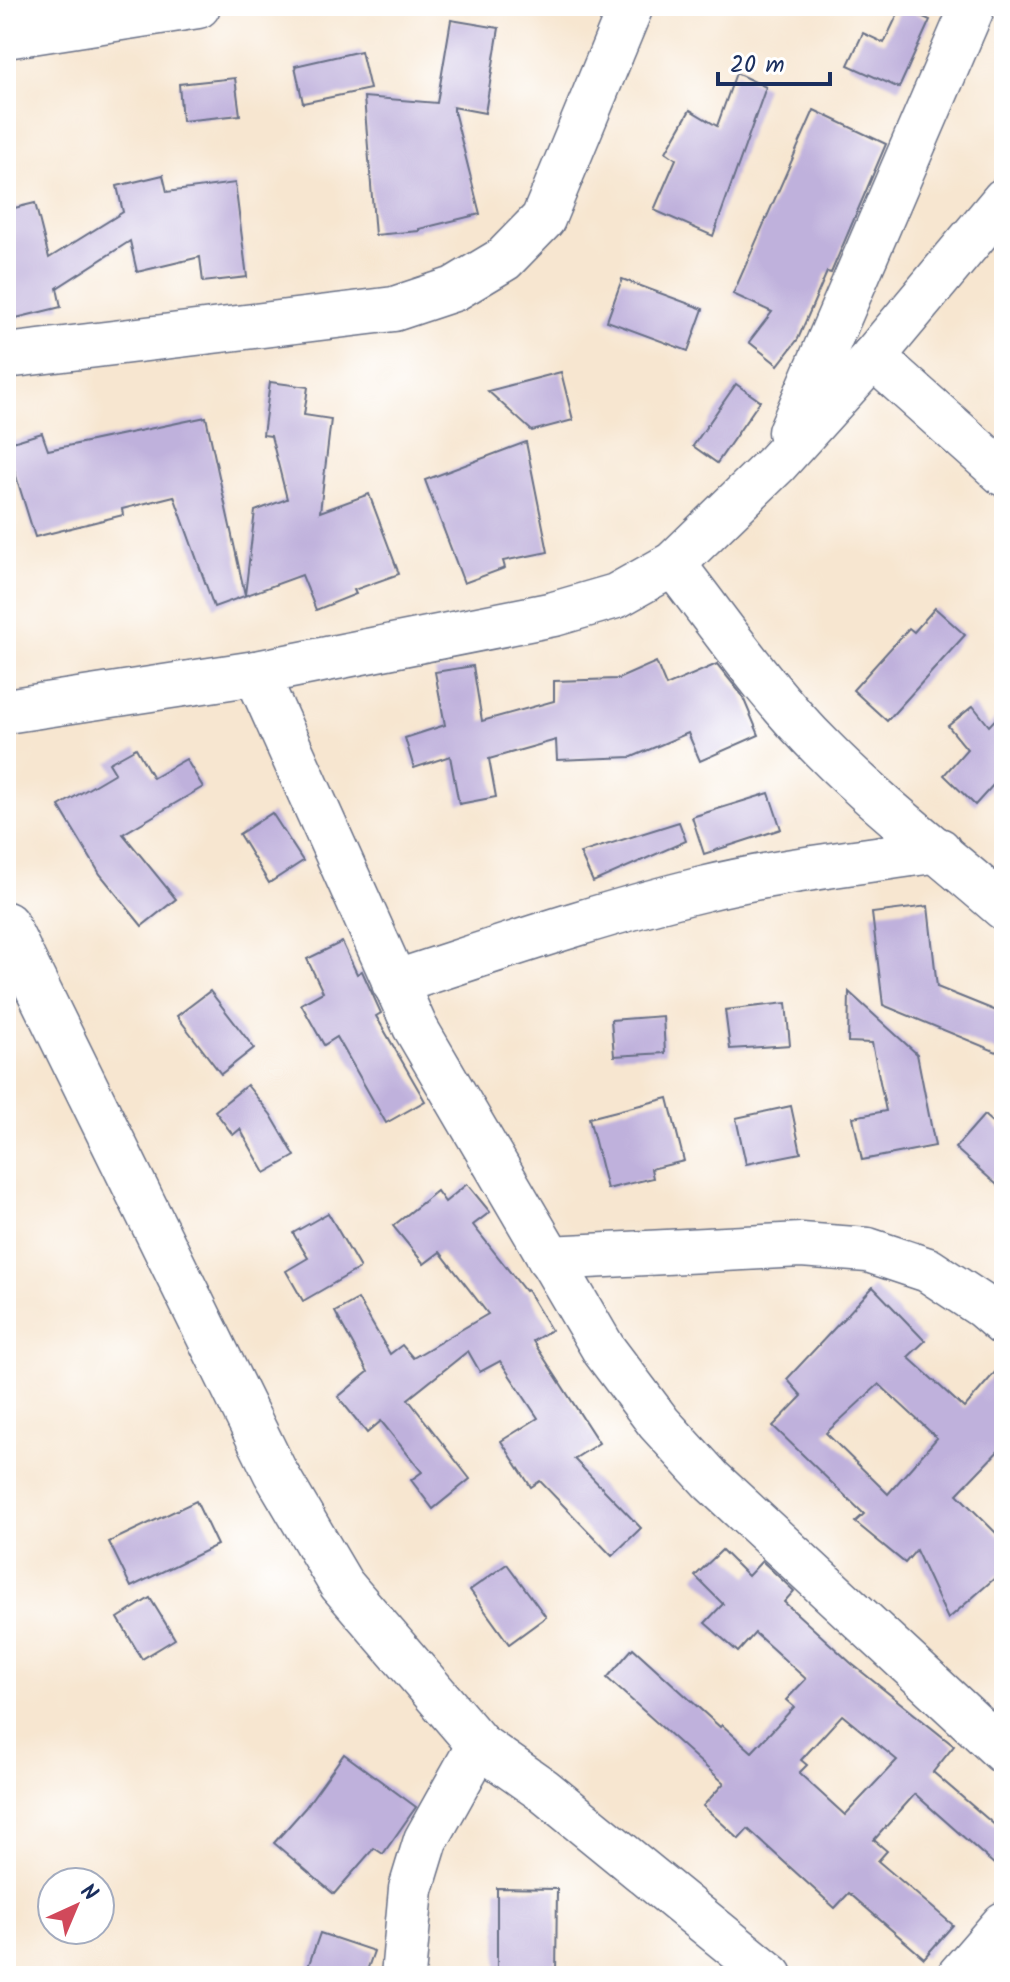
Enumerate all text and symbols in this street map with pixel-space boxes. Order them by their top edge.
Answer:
scale bar [718,36,830,86]
text: 20 m [730,46,785,85]
north arrow [36,1866,116,1946]
text: N [71,1876,105,1911]

